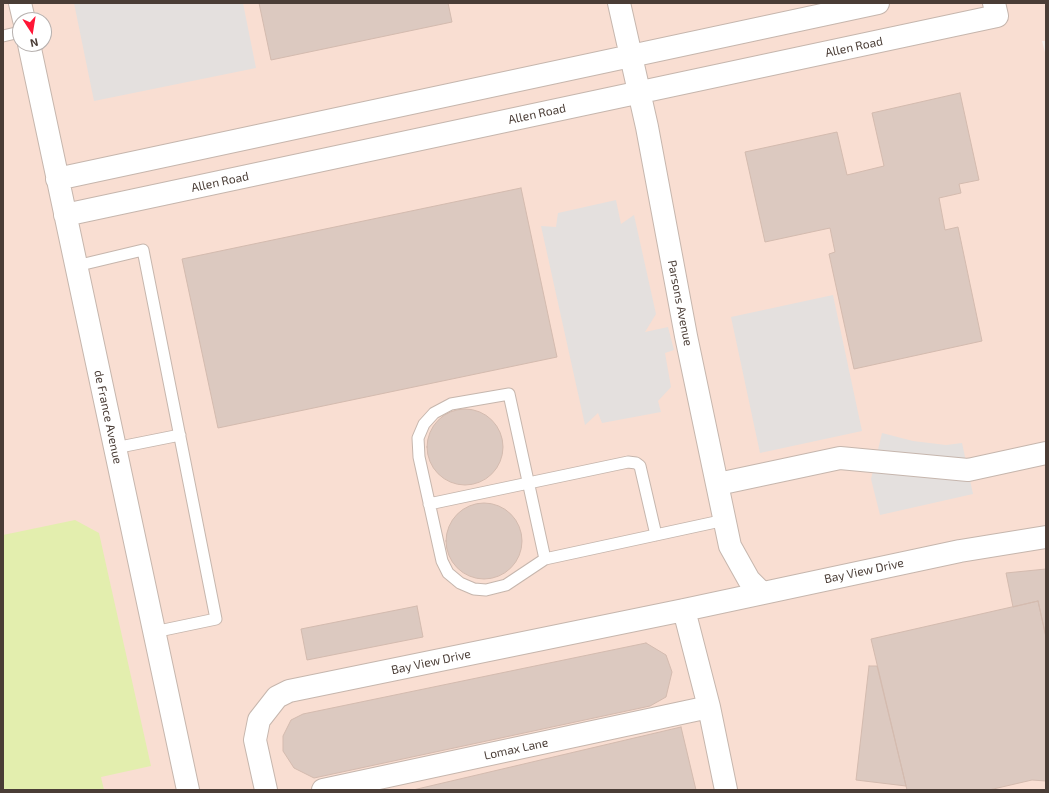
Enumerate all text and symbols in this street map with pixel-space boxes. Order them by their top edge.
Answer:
north arrow [12,12,52,52]
street label: Allen Road [824,34,884,60]
text: N [29,36,40,50]
street label: Allen Road [507,101,567,127]
street label: Allen Road [190,169,250,195]
street label: Parsons Avenue [665,259,695,347]
street label: de France Avenue [91,369,125,465]
street label: Bay View Drive [823,556,905,586]
street label: Bay View Drive [390,647,472,677]
street label: Lomax Lane [483,735,549,763]

